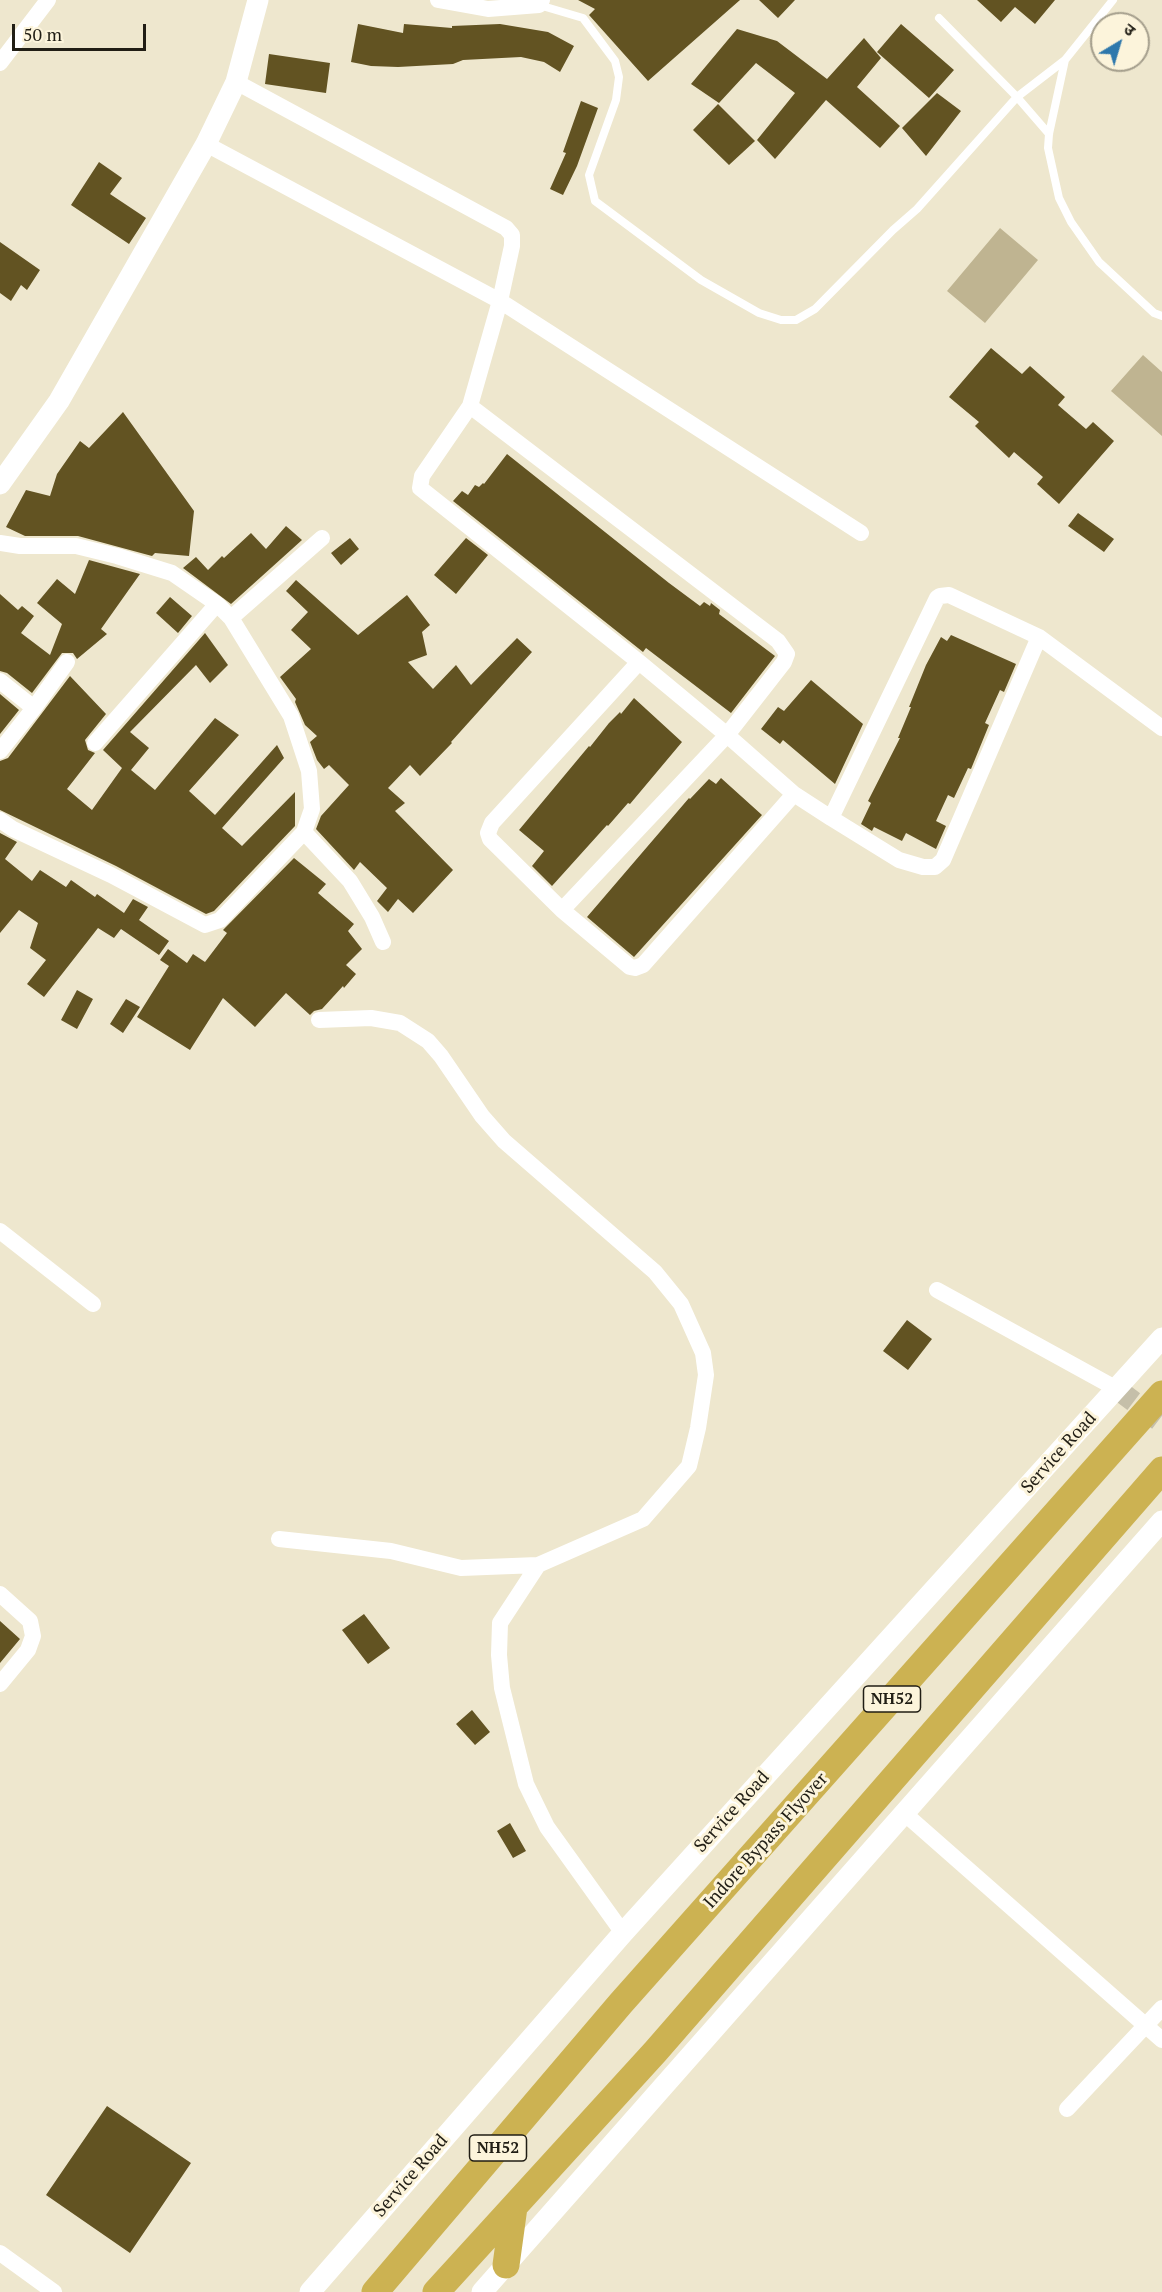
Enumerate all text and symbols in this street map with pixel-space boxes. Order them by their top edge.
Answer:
scale bar [15,12,148,50]
north arrow [1090,12,1150,72]
text: उ [1119,18,1140,41]
text: 50 m [23,22,62,46]
street label: Service Road [1017,1408,1101,1498]
road number: NH52 [864,1686,920,1712]
street label: Service Road [690,1767,774,1857]
street label: Indore Bypass Flyover [699,1769,833,1913]
street label: Service Road [369,2130,453,2222]
road number: NH52 [470,2135,526,2161]

